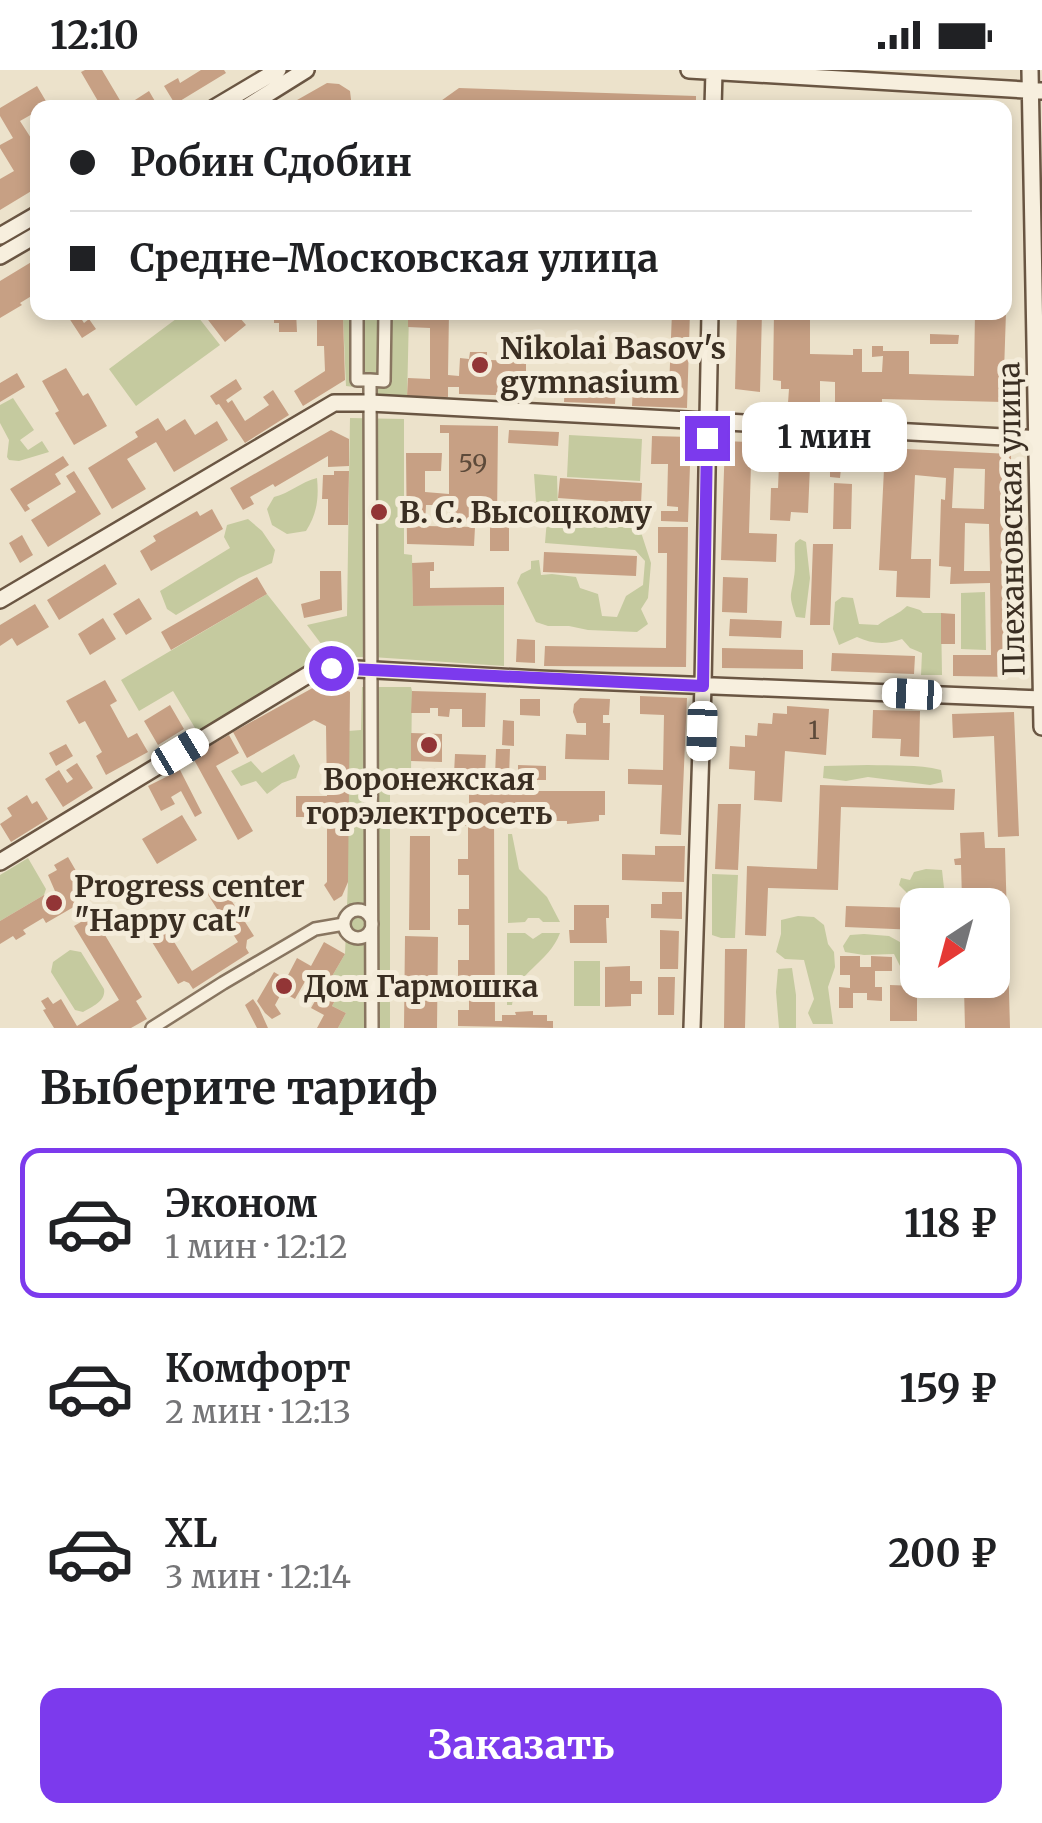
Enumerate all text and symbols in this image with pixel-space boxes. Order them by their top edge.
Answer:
text: 12:10 [50,12,139,59]
text: Робин Сдобин [130,139,412,186]
text: Средне-Московская улица [130,235,658,282]
place label: Nikolai Basov's gymnasium [500,329,726,401]
marker: Nikolai Basov's gymnasium [469,354,491,376]
street label: Плехановская улица [989,361,1033,677]
callout: 1 мин [742,403,907,473]
route end [685,416,730,461]
text: 1 мин [777,417,872,457]
house number: 59 [459,447,487,479]
place label: В. С. Высоцкому [399,493,652,531]
marker: В. С. Высоцкому [368,501,390,523]
route start [309,646,354,691]
car [881,677,943,711]
car [686,700,718,762]
house number: 1 [808,714,820,746]
car [147,724,213,780]
marker: Воронежская горэлектросеть [418,734,440,756]
place label: Воронежская горэлектросеть [306,760,552,832]
place label: Progress center "Happy cat" [74,867,305,939]
north arrow [900,888,1010,998]
map controls [900,888,1010,998]
marker: Progress center "Happy cat" [43,892,65,914]
place label: Дом Гармошка [304,967,539,1005]
marker: Дом Гармошка [273,975,295,997]
text: Выберите тариф [40,1060,437,1116]
icon: car [45,1178,135,1268]
text: Эконом [165,1180,318,1227]
text: 118 ₽ [904,1200,997,1247]
text: 1 мин · 12:12 [165,1227,348,1267]
icon: car [45,1343,135,1433]
text: Комфорт [165,1345,351,1392]
text: 159 ₽ [899,1365,997,1412]
text: 2 мин · 12:13 [165,1392,351,1432]
icon: car [45,1508,135,1598]
text: XL [165,1510,217,1557]
text: 200 ₽ [888,1530,997,1577]
text: 3 мин · 12:14 [165,1557,351,1597]
button: Заказать [40,1688,1002,1803]

